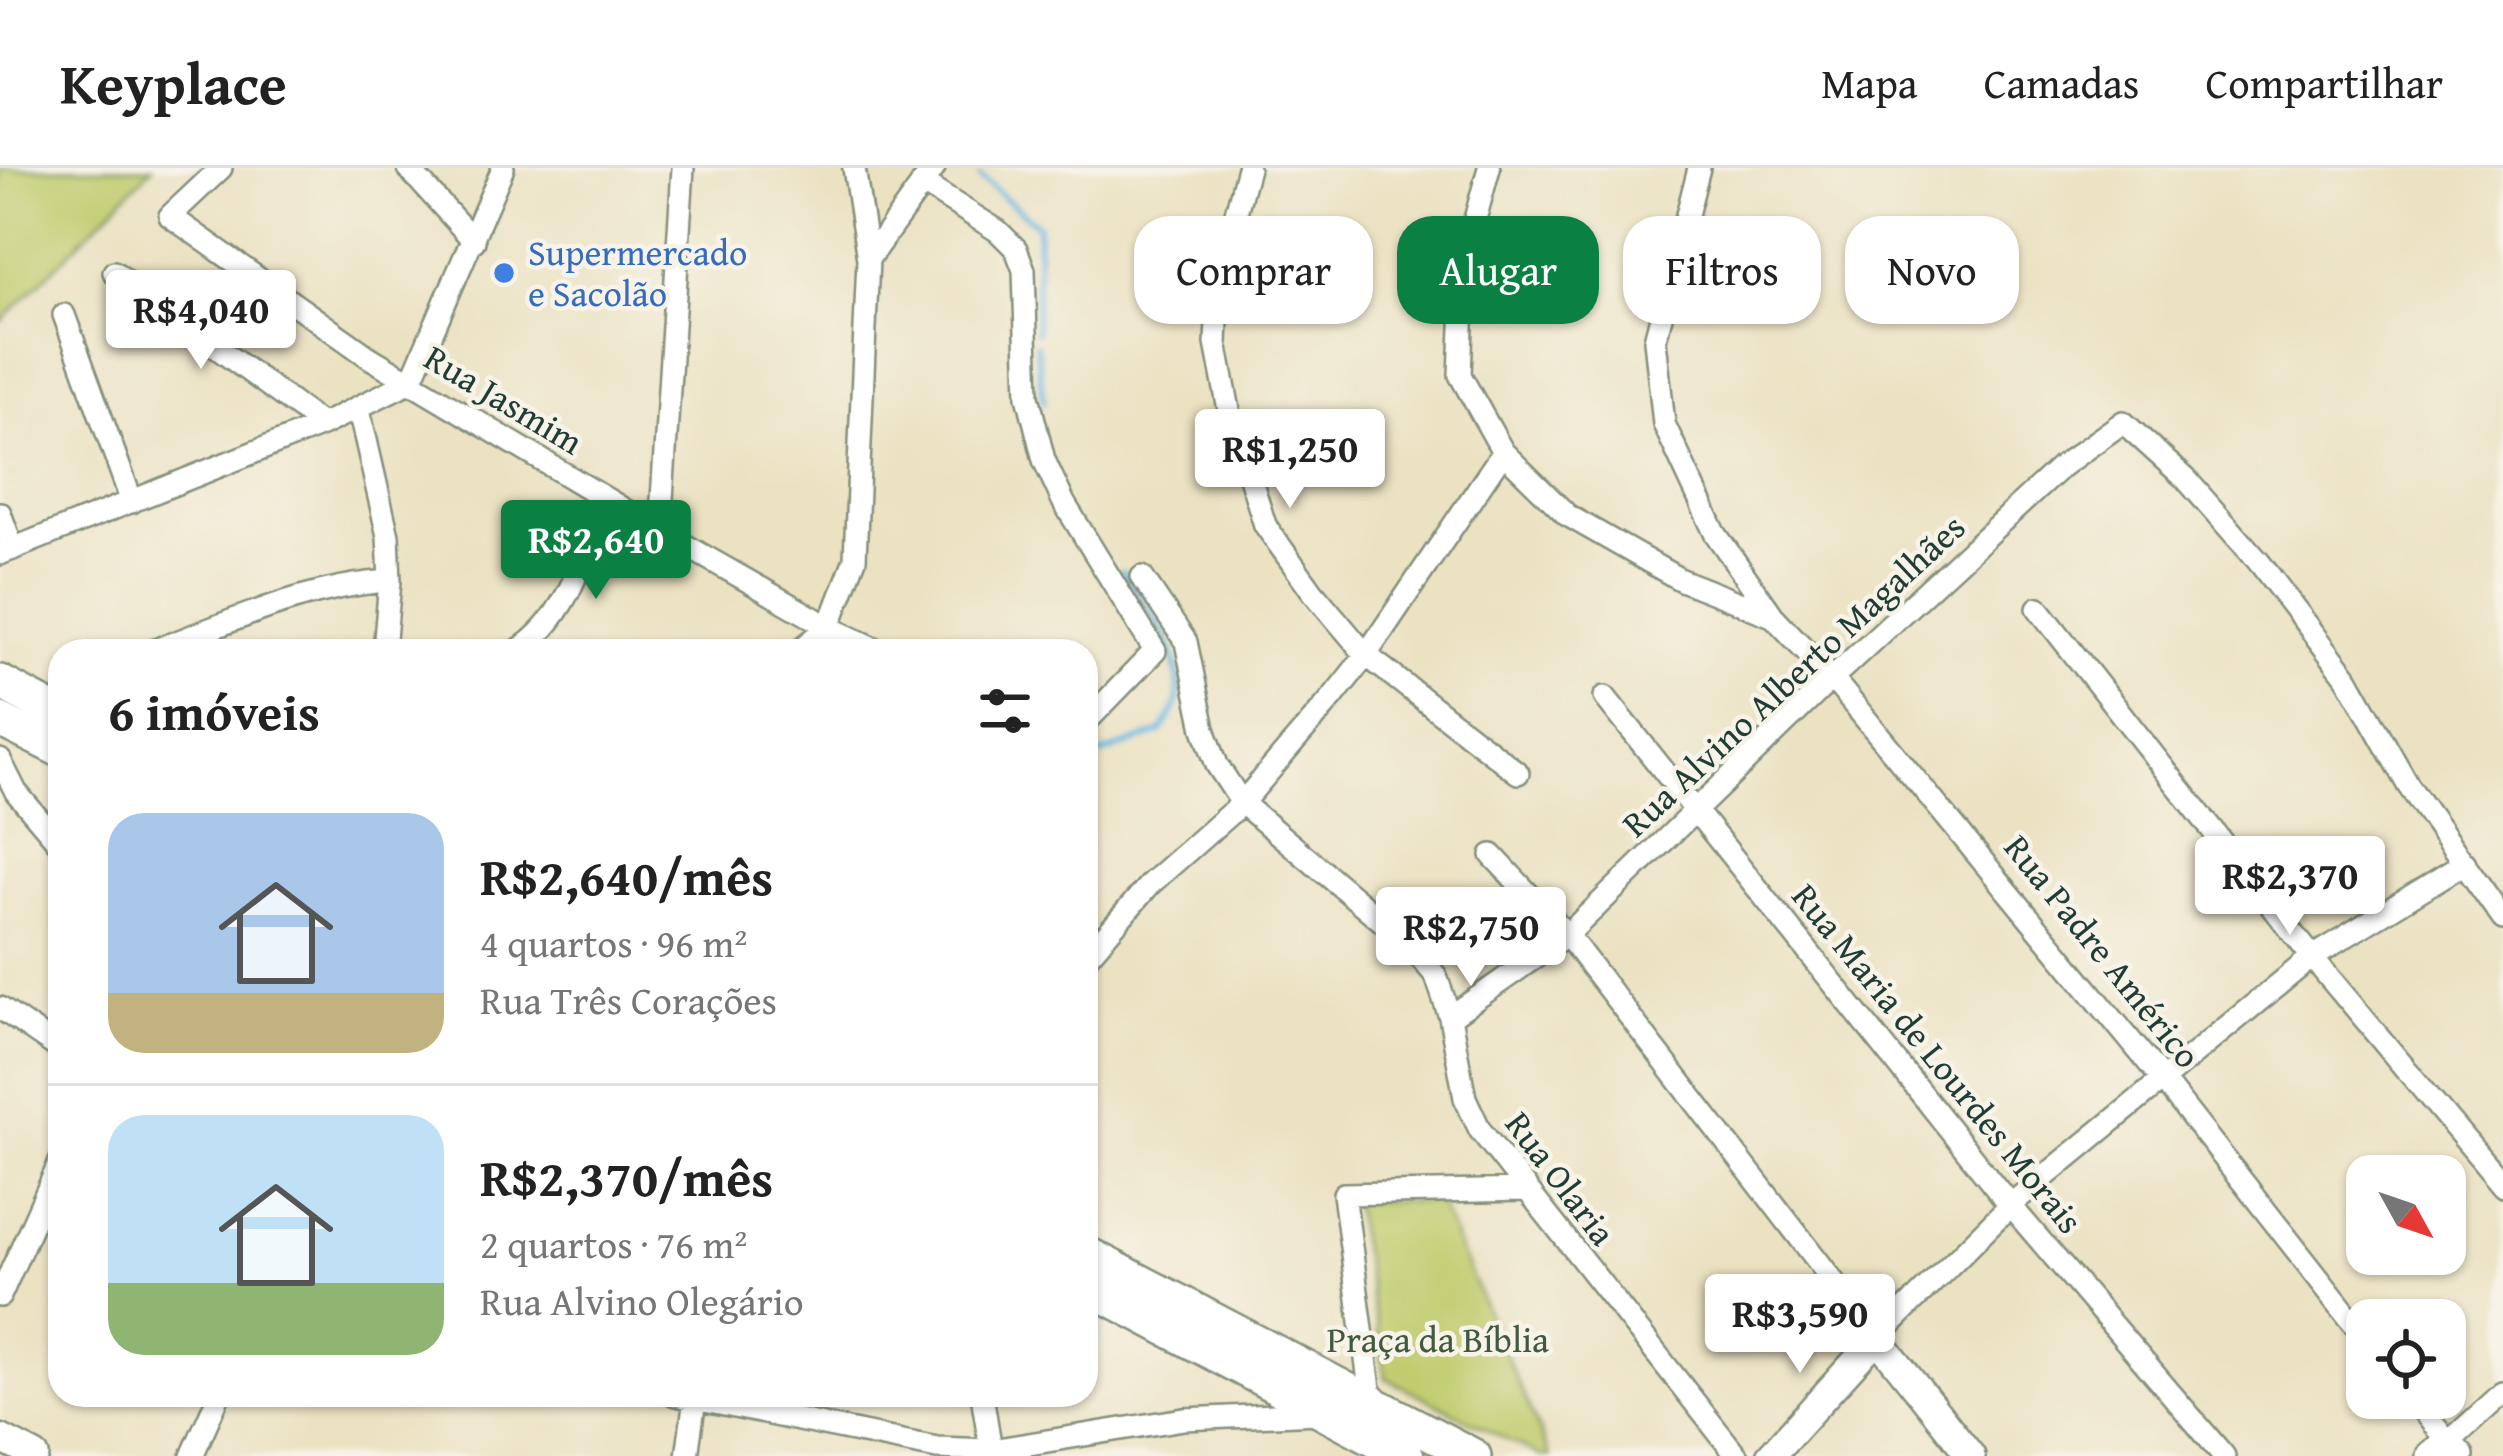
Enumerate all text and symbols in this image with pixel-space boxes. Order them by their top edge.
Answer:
text: Keyplace [60,41,287,125]
text: Mapa [1821,52,1918,113]
text: Camadas [1984,52,2139,113]
text: Compartilhar [2205,52,2443,113]
chip: Comprar [1134,216,1373,324]
chip: Alugar [1397,216,1599,324]
chip: Filtros [1623,216,1821,324]
chip: Novo [1845,216,2019,324]
place label: Supermercado e Sacolão [528,225,747,319]
marker: Supermercado e Sacolão [491,260,517,286]
pin: R$4,040 [90,270,312,372]
text: R$4,040 [133,280,269,337]
street label: Rua Jasmim [415,330,594,467]
pin: R$1,250 [1179,409,1401,511]
text: R$1,250 [1222,419,1358,476]
pin: R$2,640 [485,500,707,602]
street label: Rua Alvino Alberto Magalhães [1609,501,1976,848]
text: R$2,640 [528,510,664,567]
text: 6 imóveis [108,674,320,749]
icon: filters [972,678,1038,744]
street label: Rua Padre Américo [1992,822,2214,1079]
pin: R$2,370 [2179,836,2401,938]
text: R$2,640/mês [480,839,773,914]
text: R$2,370 [2222,846,2358,903]
icon: home [204,861,348,1005]
street label: Rua Maria de Lourdes Morais [1780,871,2097,1244]
pin: R$2,750 [1360,887,1582,989]
text: R$2,750 [1403,897,1539,954]
text: 4 quartos · 96 m² [480,914,747,971]
text: Rua Três Corações [480,971,777,1028]
street label: Rua Olaria [1493,1099,1630,1256]
text: R$2,370/mês [480,1140,773,1215]
north arrow [2346,1155,2466,1275]
map controls [2346,1155,2466,1419]
icon: home [204,1163,348,1307]
text: 2 quartos · 76 m² [480,1215,747,1272]
text: Rua Alvino Olegário [480,1272,804,1329]
pin: R$3,590 [1689,1274,1911,1376]
text: R$3,590 [1732,1284,1868,1341]
button: locate [2346,1299,2466,1419]
park label: Praça da Bíblia [1327,1312,1549,1365]

